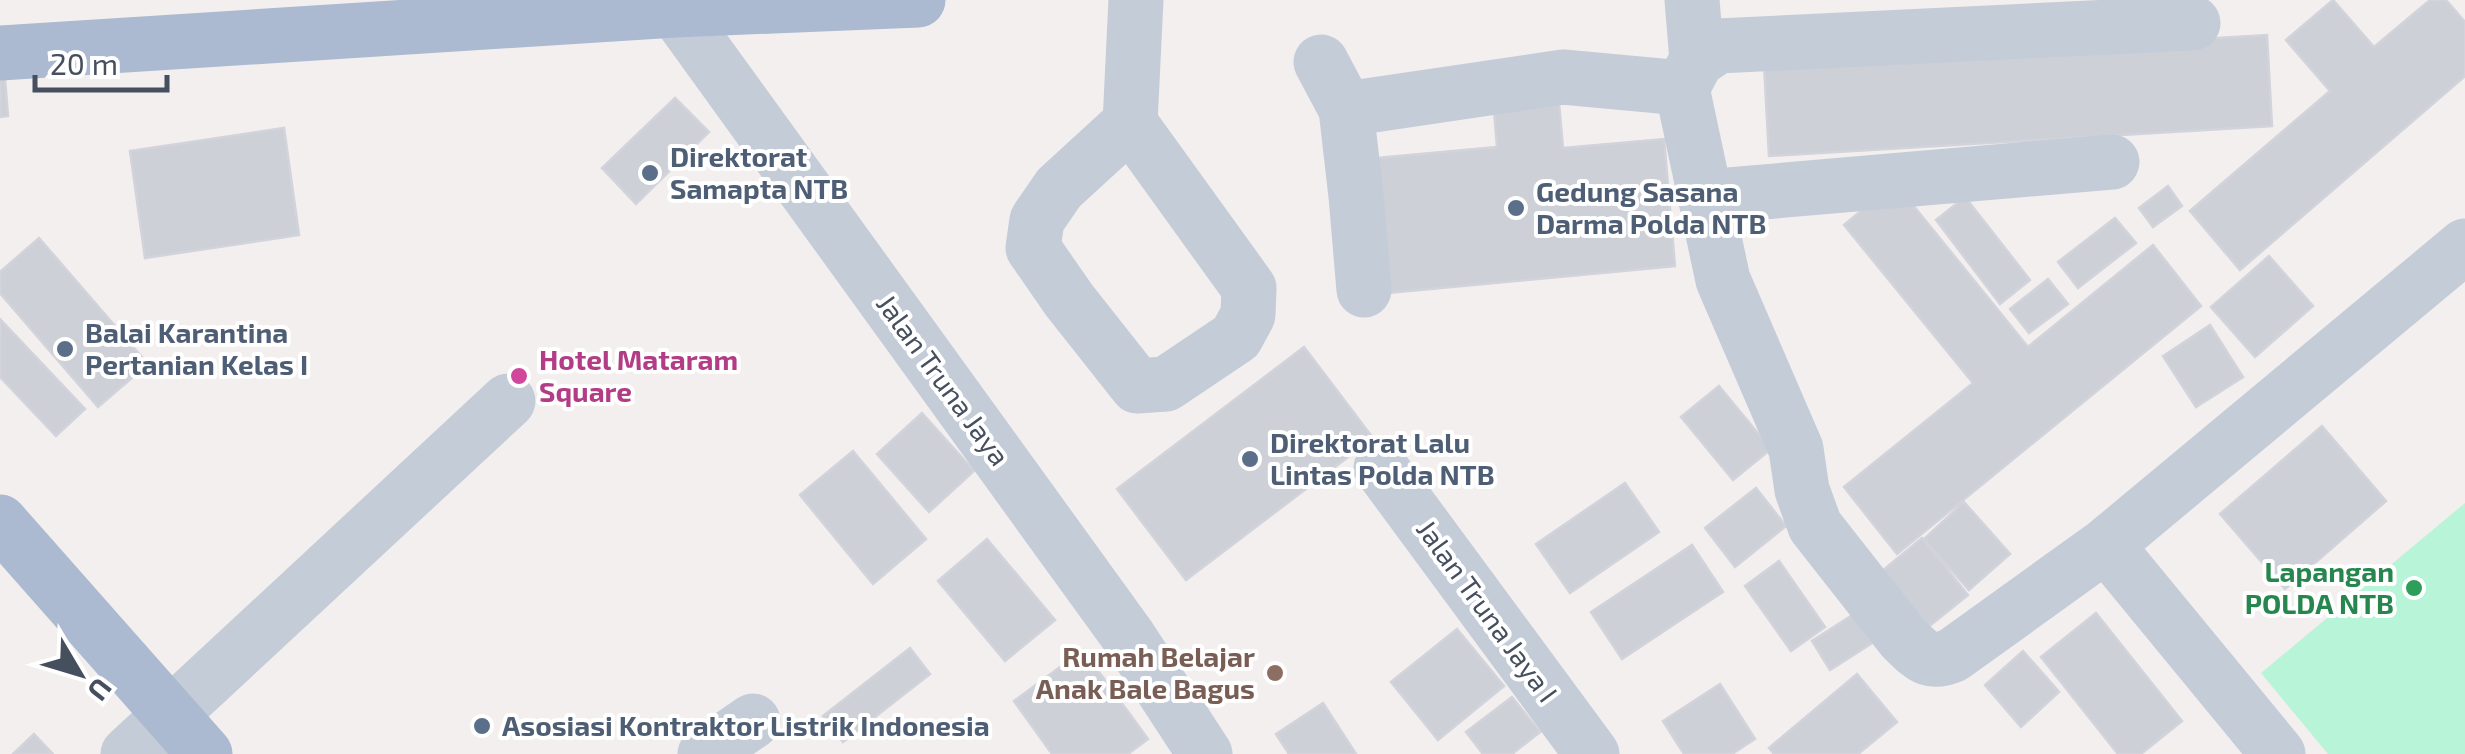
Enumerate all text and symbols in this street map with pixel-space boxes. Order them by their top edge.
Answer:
scale bar [35,30,168,92]
text: 20 m [50,45,118,81]
place label: Direktorat Samapta NTB [670,139,848,205]
marker: Direktorat Samapta NTB [639,162,661,184]
place label: Gedung Sasana Darma Polda NTB [1536,174,1766,240]
marker: Gedung Sasana Darma Polda NTB [1505,197,1527,219]
street label: Jalan Truna Jaya [870,287,1017,472]
place label: Balai Karantina Pertanian Kelas I [85,315,308,381]
marker: Balai Karantina Pertanian Kelas I [54,338,76,360]
place label: Hotel Mataram Square [539,342,738,408]
marker: Hotel Mataram Square [508,365,530,387]
place label: Direktorat Lalu Lintas Polda NTB [1270,425,1495,491]
marker: Direktorat Lalu Lintas Polda NTB [1239,448,1261,470]
street label: Jalan Truna Jaya I [1410,513,1565,708]
place label: Lapangan POLDA NTB [2245,554,2394,620]
marker: Lapangan POLDA NTB [2403,577,2425,599]
north arrow [30,624,130,724]
place label: Rumah Belajar Anak Bale Bagus [1036,639,1255,705]
marker: Rumah Belajar Anak Bale Bagus [1264,662,1286,684]
text: U [81,672,120,708]
place label: Asosiasi Kontraktor Listrik Indonesia [502,708,990,742]
marker: Asosiasi Kontraktor Listrik Indonesia [471,715,493,737]

